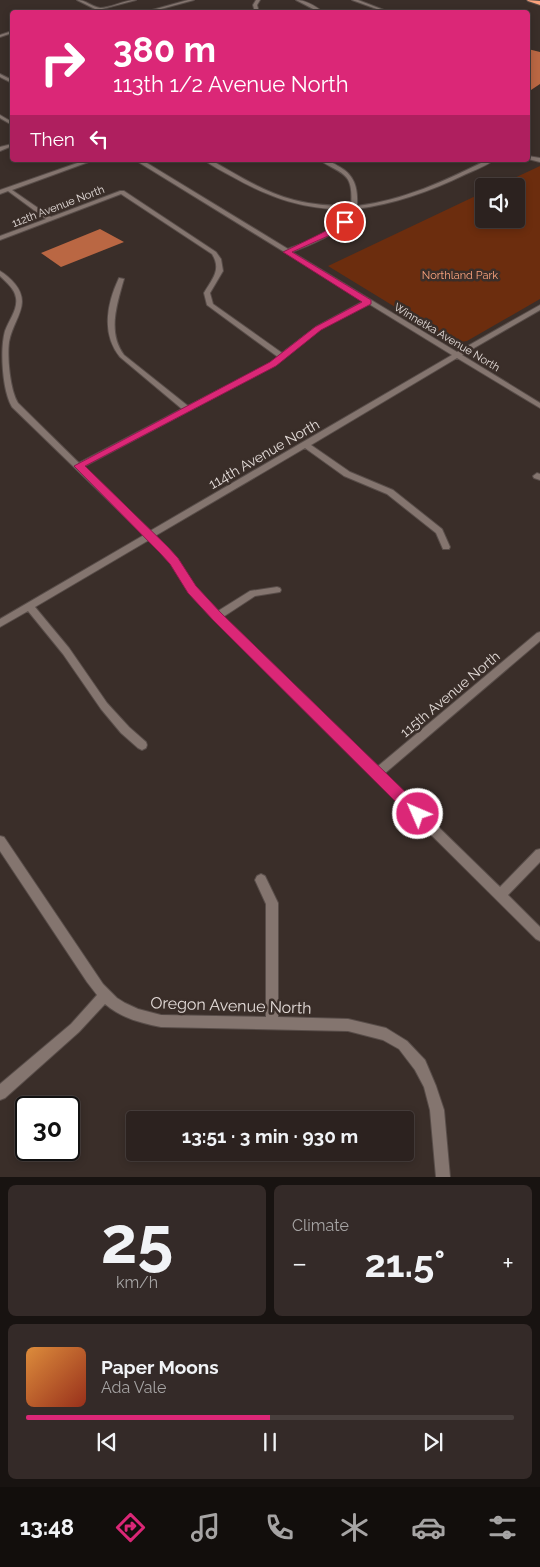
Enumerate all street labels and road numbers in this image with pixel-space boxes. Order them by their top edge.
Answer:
street label: 112th Avenue North [10,183,106,230]
street label: Winnetka Avenue North [391,301,502,374]
street label: 114th Avenue North [206,416,322,492]
street label: 115th Avenue North [397,648,503,740]
street label: Oregon Avenue North [150,993,312,1018]

